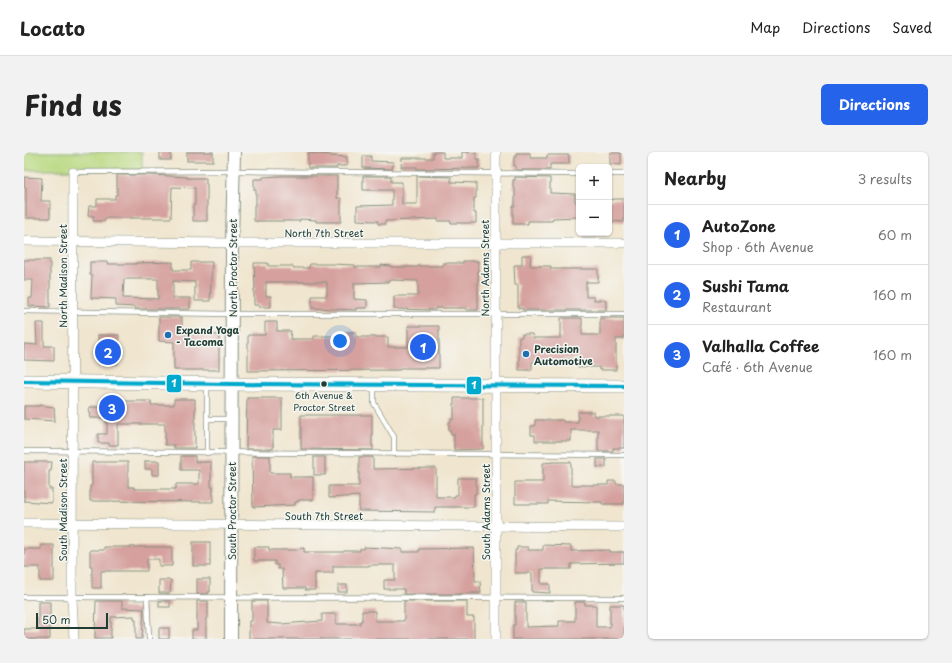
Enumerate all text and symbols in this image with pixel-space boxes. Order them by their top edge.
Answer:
text: Locato [20,14,85,42]
text: Map [750,17,780,38]
text: Directions [802,17,870,38]
text: Saved [892,17,932,38]
text: Find us [24,83,122,126]
button: Directions [821,84,928,125]
map controls [576,164,612,236]
button: + [576,164,612,200]
text: Nearby [664,165,726,191]
text: 3 results [858,169,912,188]
button: − [576,200,612,236]
text: AutoZone [702,214,776,237]
street label: North Proctor Street [225,219,240,317]
street label: North Adams Street [477,220,492,316]
street label: North Madison Street [55,224,70,328]
street label: North 7th Street [284,225,364,240]
text: 1 [674,225,680,244]
text: 60 m [878,225,912,244]
text: Shop · 6th Avenue [702,237,814,256]
text: Sushi Tama [702,274,789,297]
text: 2 [672,285,682,304]
text: 160 m [873,285,912,304]
text: Restaurant [702,297,772,316]
place label: Expand Yoga - Tacoma [176,322,240,349]
marker: Expand Yoga - Tacoma [163,330,173,340]
your location [330,331,350,351]
pin: 1 [410,332,436,362]
text: Valhalla Coffee [702,334,820,357]
pin: 2 [95,337,121,367]
place label: Precision Automotive [534,341,593,368]
text: 3 [673,345,681,364]
text: 160 m [873,345,912,364]
marker: Precision Automotive [521,349,531,359]
text: Café · 6th Avenue [702,357,813,376]
line badge: 1 [166,374,182,393]
text: 1 [171,374,177,391]
line badge: 1 [466,376,482,395]
text: 1 [471,376,477,393]
marker: 6th Avenue & Proctor Street [319,379,329,389]
place label: 6th Avenue & Proctor Street [293,388,355,414]
pin: 3 [99,393,125,423]
street label: South Madison Street [55,459,70,561]
street label: South Proctor Street [224,462,239,560]
street label: South Adams Street [478,464,493,560]
street label: South 7th Street [285,508,363,523]
scale bar [36,611,108,630]
text: 50 m [42,611,71,628]

